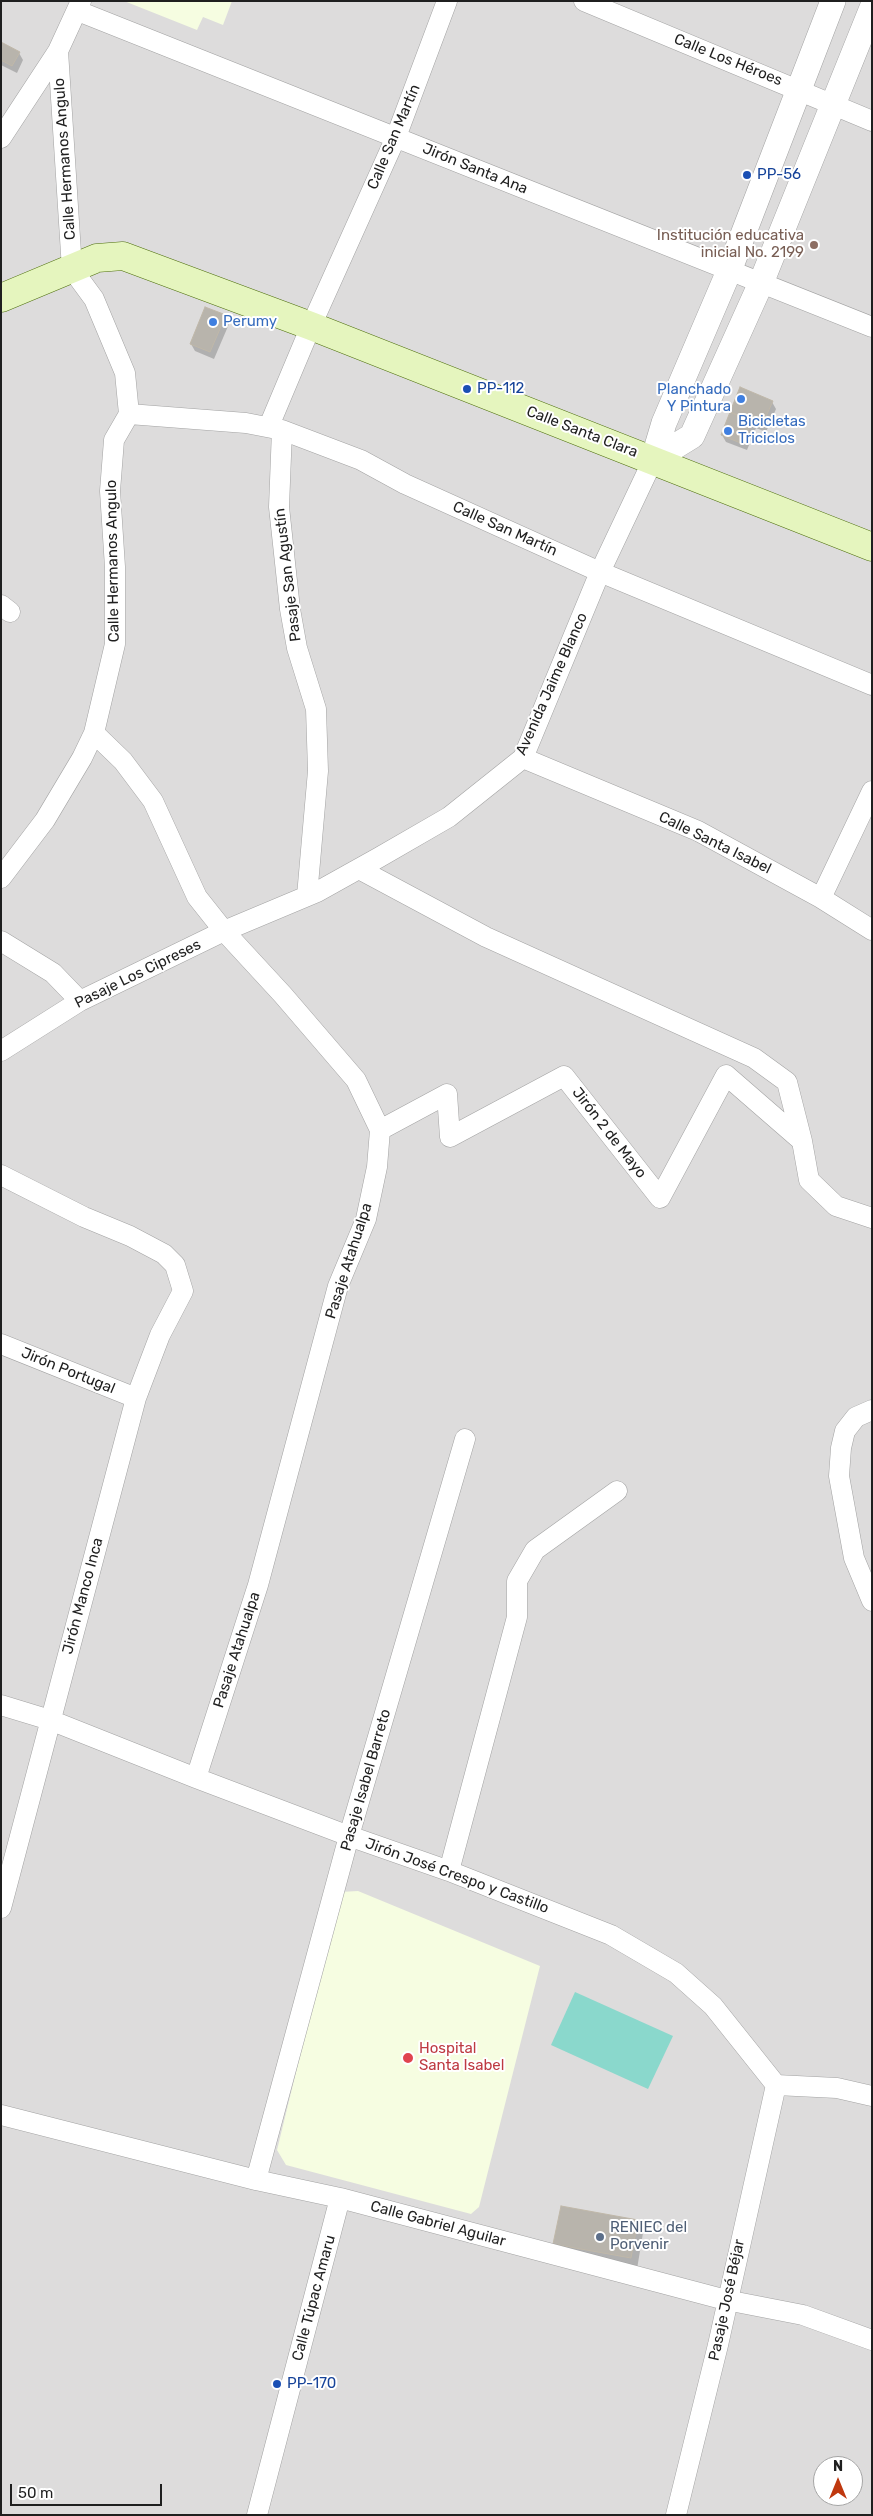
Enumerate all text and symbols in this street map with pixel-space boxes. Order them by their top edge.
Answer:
street label: Calle Los Héroes [671,30,785,90]
street label: Calle Hermanos Angulo [50,77,80,241]
street label: Calle San Martín [364,82,424,192]
street label: Jirón Santa Ana [420,140,530,198]
place label: PP-56 [757,166,801,184]
marker: PP-56 [741,169,753,181]
place label: Institución educativa inicial No. 2199 [657,227,804,262]
marker: Institución educativa inicial No. 2199 [808,239,820,251]
place label: Perumy [223,313,277,331]
marker: Perumy [207,316,219,328]
place label: PP-112 [477,380,524,398]
place label: Planchado Y Pintura [657,381,731,416]
marker: PP-112 [461,383,473,395]
marker: Planchado Y Pintura [735,393,747,405]
street label: Calle Santa Clara [524,402,640,462]
place label: Bicicletas Triciclos [738,413,806,448]
marker: Bicicletas Triciclos [722,425,734,437]
street label: Calle Hermanos Angulo [103,480,123,642]
street label: Calle San Martín [450,498,560,560]
street label: Pasaje San Agustín [271,507,305,643]
street label: Avenida Jaime Blanco [512,610,592,758]
street label: Calle Santa Isabel [656,808,774,878]
street label: Pasaje Los Cipreses [72,936,204,1012]
street label: Jirón 2 de Mayo [568,1084,650,1182]
street label: Pasaje Atahualpa [322,1201,376,1321]
street label: Jirón Portugal [18,1344,118,1398]
street label: Jirón Manco Inca [59,1536,107,1656]
street label: Pasaje Atahualpa [210,1590,264,1710]
street label: Pasaje Isabel Barreto [337,1707,395,1853]
street label: Jirón José Crespo y Castillo [363,1834,551,1918]
place label: Hospital Santa Isabel [419,2040,504,2075]
marker: Hospital Santa Isabel [401,2051,415,2065]
street label: Calle Gabriel Aguilar [368,2197,508,2251]
place label: RENIEC del Porvenir [610,2219,687,2254]
marker: RENIEC del Porvenir [594,2231,606,2243]
street label: Calle Túpac Amaru [289,2233,339,2363]
street label: Pasaje José Béjar [705,2238,749,2362]
place label: PP-170 [287,2375,336,2393]
marker: PP-170 [271,2378,283,2390]
north arrow [813,2456,863,2506]
text: N [833,2458,843,2475]
scale bar [12,2474,165,2506]
text: 50 m [18,2484,53,2502]

